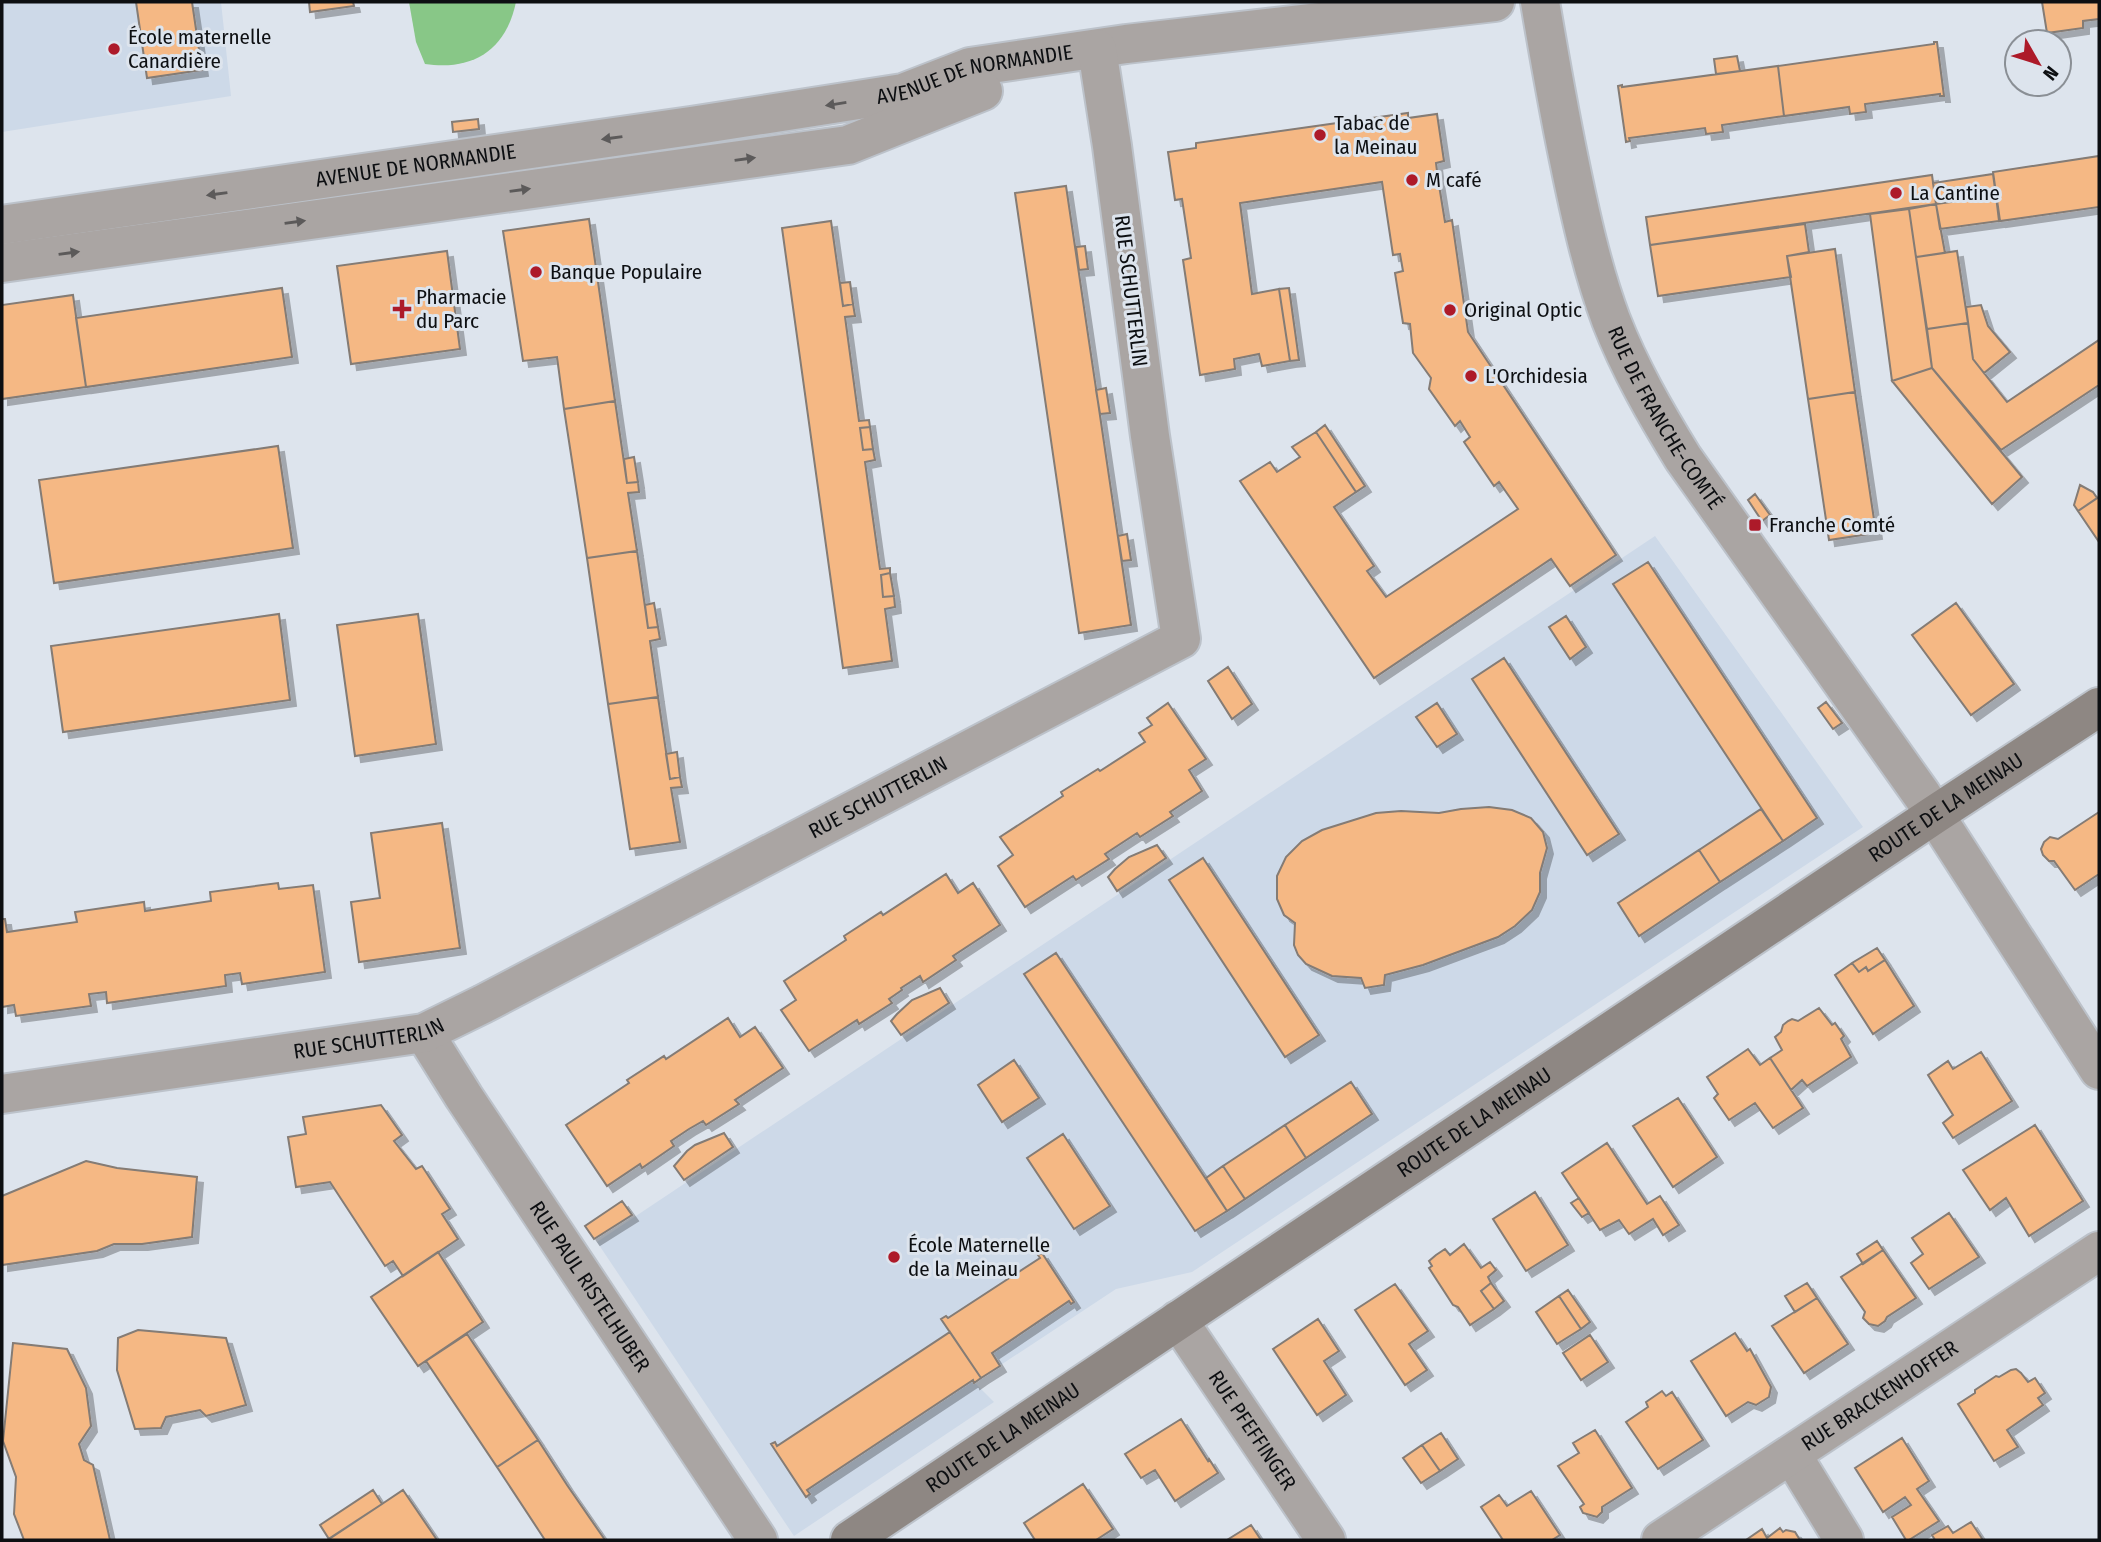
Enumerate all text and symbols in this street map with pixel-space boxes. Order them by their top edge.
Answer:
place label: École maternelle Canardière [128,24,271,74]
north arrow [2003,28,2073,98]
street label: AVENUE DE NORMANDIE [875,39,1074,110]
marker: École maternelle Canardière [106,41,122,57]
text: N [2038,62,2063,85]
one-way arrow [825,99,847,110]
place label: Tabac de la Meinau [1334,110,1418,160]
marker: Tabac de la Meinau [1312,127,1328,143]
one-way arrow [600,132,622,143]
street label: AVENUE DE NORMANDIE [314,138,518,193]
one-way arrow [734,153,756,164]
place label: M café [1426,167,1482,193]
marker: M café [1404,172,1420,188]
place label: La Cantine [1910,180,2000,206]
one-way arrow [509,185,531,196]
marker: La Cantine [1888,185,1904,201]
one-way arrow [205,189,227,200]
street label: RUE SCHUTTERLIN [1109,214,1153,368]
one-way arrow [284,216,306,227]
one-way arrow [58,248,80,259]
place label: Banque Populaire [550,259,702,285]
marker: Banque Populaire [528,264,544,280]
place label: Pharmacie du Parc [416,284,506,334]
place label: Original Optic [1464,297,1582,323]
marker: Pharmacie du Parc [394,301,410,317]
marker: Original Optic [1442,302,1458,318]
street label: RUE DE FRANCHE-COMTÉ [1602,322,1728,515]
place label: L'Orchidesia [1485,363,1588,389]
marker: L'Orchidesia [1463,368,1479,384]
place label: Franche Comté [1769,512,1895,538]
marker: Franche Comté [1747,517,1763,533]
street label: ROUTE DE LA MEINAU [1864,747,2028,868]
street label: RUE SCHUTTERLIN [804,750,952,844]
street label: RUE SCHUTTERLIN [292,1012,449,1065]
street label: ROUTE DE LA MEINAU [1392,1062,1556,1183]
street label: RUE PAUL RISTELHUBER [524,1196,656,1377]
place label: École Maternelle de la Meinau [908,1232,1050,1282]
marker: École Maternelle de la Meinau [886,1249,902,1265]
street label: RUE BRACKENHOFFER [1796,1334,1963,1457]
street label: RUE PFEFFINGER [1203,1366,1302,1496]
street label: ROUTE DE LA MEINAU [921,1377,1085,1499]

